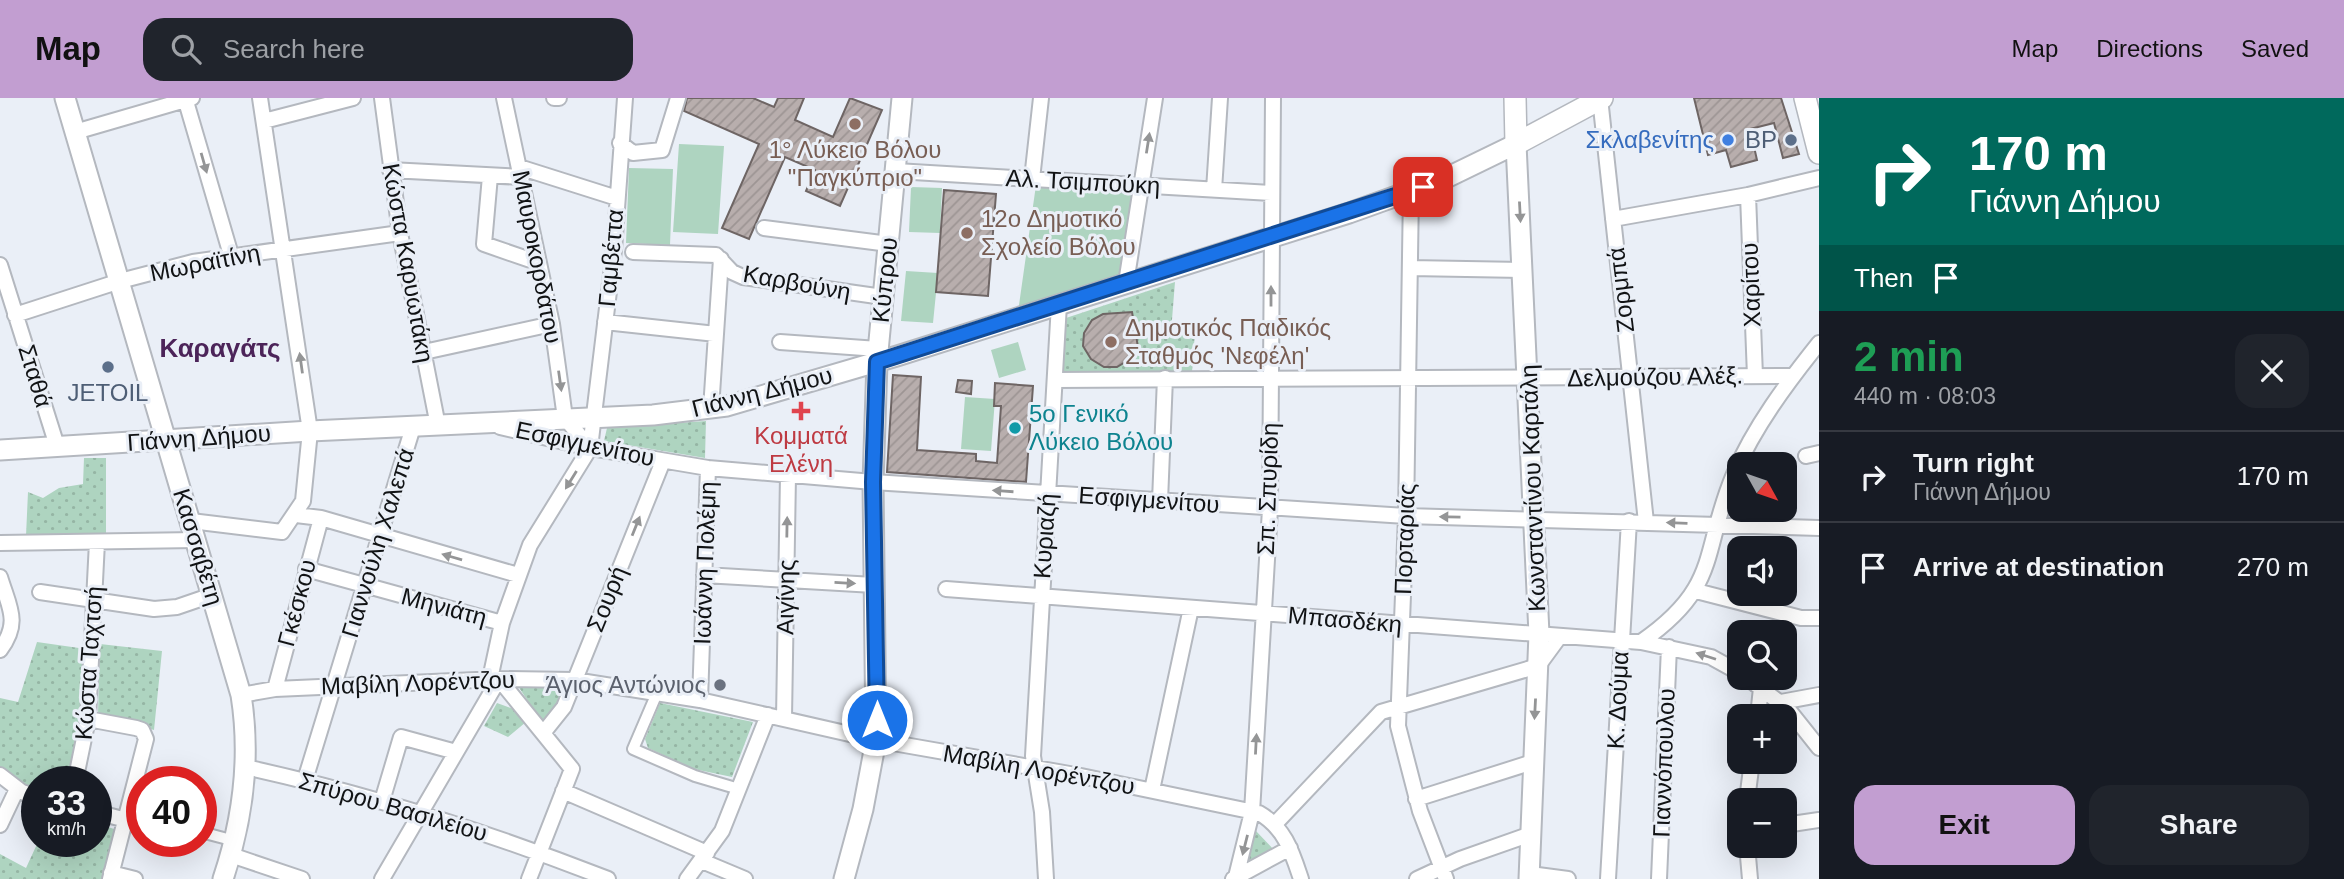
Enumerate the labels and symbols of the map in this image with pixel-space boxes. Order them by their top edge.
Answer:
marker: 1° Λύκειο Βόλου "Παγκύπριο" [847,116,863,132]
place label: Σκλαβενίτης [1585,126,1714,153]
place label: BP [1745,126,1777,153]
one-way arrow [1143,132,1154,154]
marker: Σκλαβενίτης [1720,132,1736,148]
marker: BP [1783,132,1799,148]
place label: 1° Λύκειο Βόλου "Παγκύπριο" [769,136,941,191]
one-way arrow [199,153,210,175]
pin [1393,157,1453,217]
street label: Κώστα Καρυωτάκη [378,161,439,365]
street label: Αλ. Τσιμπούκη [1005,164,1161,199]
street label: Μαυροκορδάτου [507,168,567,346]
one-way arrow [1514,201,1525,223]
place label: 12ο Δημοτικό Σχολείο Βόλου [981,205,1136,260]
street label: Γαμβέττα [593,208,628,308]
marker: 12ο Δημοτικό Σχολείο Βόλου [959,225,975,241]
street label: Κύπρου [867,236,902,324]
street label: Μωραϊτίνη [147,239,262,286]
street label: Χαρίτου [1736,242,1765,328]
street label: Ζορμπά [1602,246,1639,334]
street label: Καρβούνη [741,260,853,305]
one-way arrow [1265,285,1277,307]
place label: Δημοτικός Παιδικός Σταθμός 'Νεφέλη' [1125,314,1331,369]
district label: Καραγάτς [159,333,281,363]
marker: Δημοτικός Παιδικός Σταθμός 'Νεφέλη' [1103,334,1119,350]
street label: Σταθά [13,341,58,410]
one-way arrow [296,352,307,374]
marker: JETOIL [100,359,116,375]
street label: Γιάννη Δήμου [689,361,835,422]
street label: Δελμούζου Αλέξ. [1567,361,1743,392]
street label: Κωνσταντίνου Καρτάλη [1515,364,1550,612]
one-way arrow [555,370,566,392]
place label: JETOIL [68,379,148,406]
place label: 5ο Γενικό Λύκειο Βόλου [1029,400,1173,455]
marker: Κομματά Ελένη [793,403,809,419]
street label: Εσφιγμενίτου [513,416,657,471]
street label: Γιάννη Δήμου [126,419,272,456]
marker: 5ο Γενικό Λύκειο Βόλου [1007,420,1023,436]
place label: Κομματά Ελένη [754,422,848,477]
street label: Σπ. Σπυρίδη [1252,422,1283,556]
street label: Γιαννούλη Χαλεπά [336,445,419,641]
north arrow [1727,452,1797,522]
one-way arrow [564,470,577,489]
street label: Ιωάννη Πολέμη [688,481,721,645]
street label: Εσφιγμενίτου [1078,481,1220,518]
street label: Πορταριάς [1389,483,1420,595]
street label: Κασσαβέτη [168,485,229,608]
one-way arrow [992,485,1014,496]
street label: Κυριαζή [1028,492,1061,580]
one-way arrow [1439,511,1461,523]
one-way arrow [631,515,642,536]
one-way arrow [781,516,793,538]
one-way arrow [1666,518,1688,529]
one-way arrow [441,551,462,561]
street label: Γκέσκου [272,556,321,649]
street label: Αιγίνης [771,559,800,635]
street label: Σουρή [581,562,632,636]
one-way arrow [835,578,857,589]
street label: Μηνιάτη [398,582,490,631]
street label: Κώστα Ταχτσή [70,585,107,741]
street label: Μπασδέκη [1287,601,1403,638]
street label: Κ. Δούμα [1601,650,1634,750]
one-way arrow [1695,650,1716,661]
street label: Μαβίλη Λορέντζου [321,666,515,699]
place label: Άγιος Αντώνιος [545,671,706,698]
marker: Άγιος Αντώνιος [712,677,728,693]
position arrow [840,683,914,757]
street label: Γιαννόπουλου [1647,688,1680,838]
one-way arrow [1530,698,1541,720]
one-way arrow [1250,733,1261,755]
street label: Μαβίλη Λορέντζου [941,739,1137,800]
speed limit sign: 40 [126,766,217,857]
street label: Σπύρου Βασιλείου [296,767,490,846]
one-way arrow [1239,834,1250,856]

